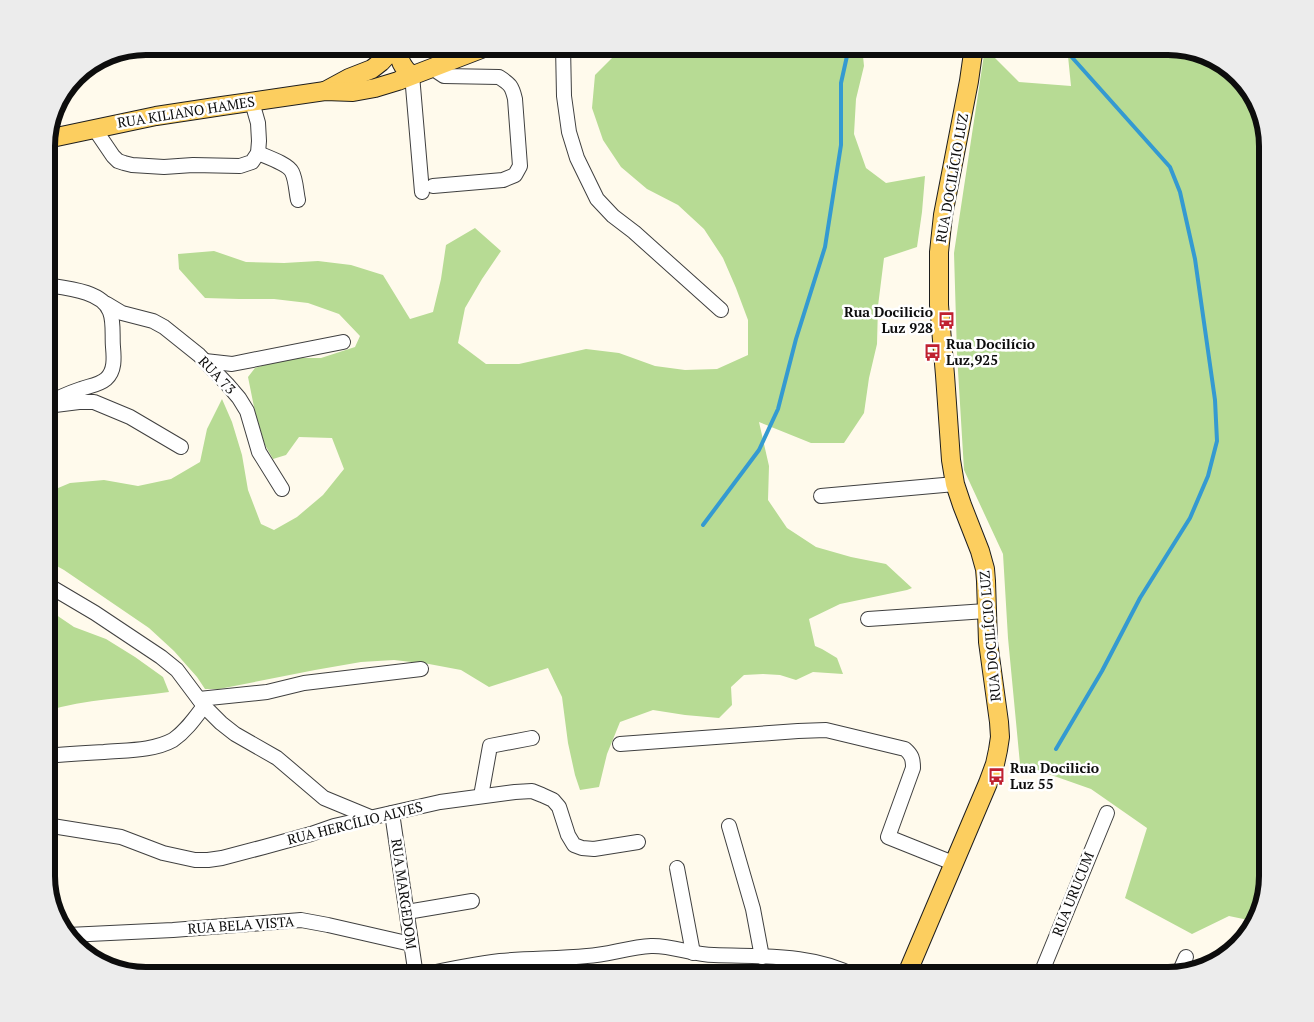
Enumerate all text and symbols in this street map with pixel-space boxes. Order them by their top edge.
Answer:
street label: RUA KILIANO HAMES [116,91,256,132]
street label: RUA DOCILÍCIO LUZ [931,112,972,244]
place label: Rua Docilicio Luz 928 [844,302,933,337]
bus stop icon: Rua Docilicio Luz 928 [937,310,957,330]
place label: Rua Docilício Luz,925 [946,334,1035,369]
bus stop icon: Rua Docilício Luz,925 [922,342,942,362]
street label: RUA 73 [195,352,240,398]
street label: RUA DOCILÍCIO LUZ [974,570,1005,702]
place label: Rua Docilicio Luz 55 [1010,758,1099,793]
bus stop icon: Rua Docilicio Luz 55 [986,766,1006,786]
street label: RUA HERCÍLIO ALVES [285,796,425,849]
street label: RUA MARGEDOM [387,837,422,950]
street label: RUA URUCUM [1047,849,1098,939]
street label: RUA BELA VISTA [187,911,295,938]

